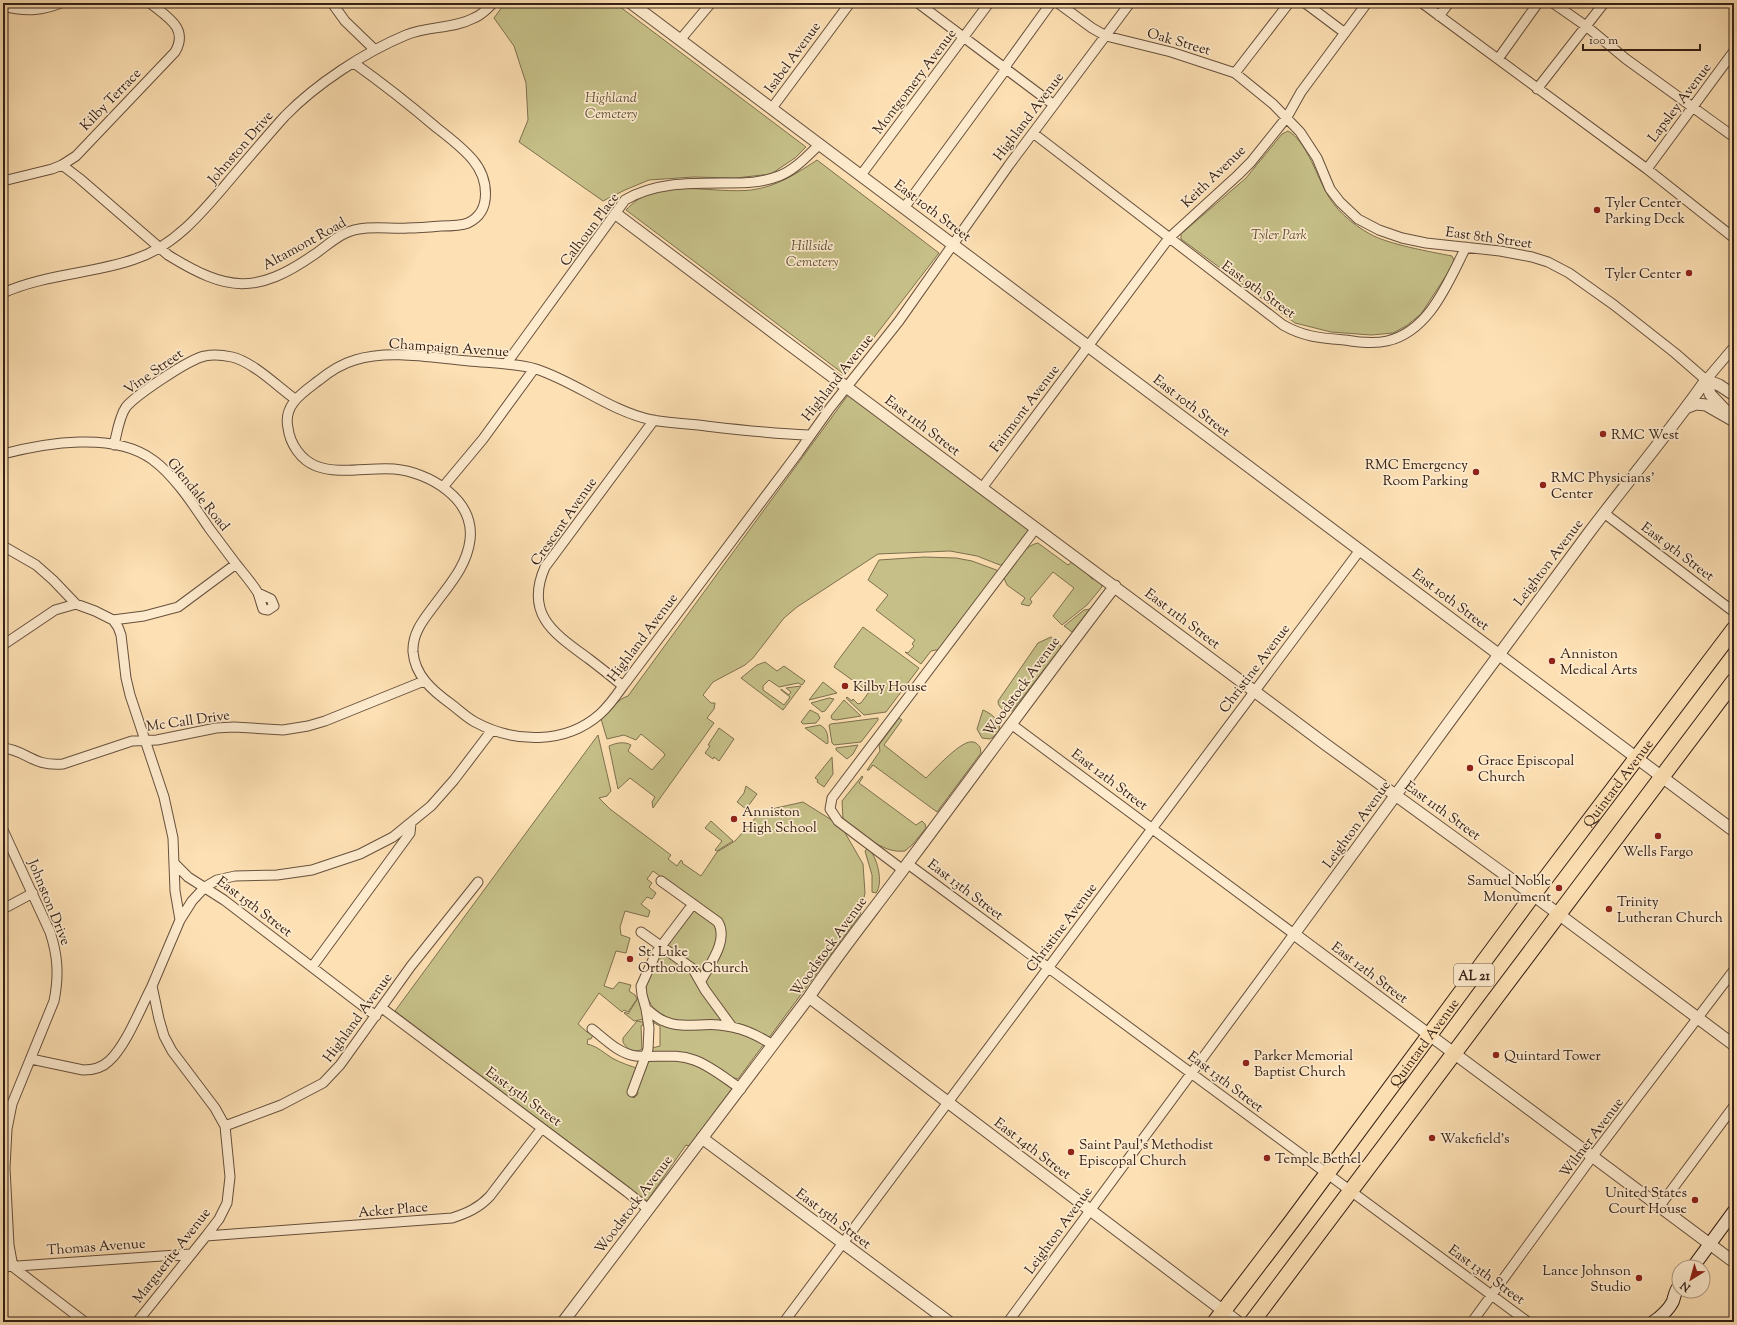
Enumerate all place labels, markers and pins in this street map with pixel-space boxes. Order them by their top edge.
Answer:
place label: Tyler Center Parking Deck [1605,194,1686,230]
marker: Tyler Center Parking Deck [1592,205,1602,215]
place label: Tyler Center [1605,265,1682,285]
marker: Tyler Center [1684,268,1694,278]
place label: RMC West [1611,426,1679,446]
marker: RMC West [1598,429,1608,439]
place label: RMC Emergency Room Parking [1365,456,1468,492]
marker: RMC Emergency Room Parking [1471,467,1481,477]
place label: RMC Physicians' Center [1551,469,1655,505]
marker: RMC Physicians' Center [1538,480,1548,490]
place label: Anniston Medical Arts [1560,645,1637,681]
marker: Anniston Medical Arts [1547,656,1557,666]
place label: Kilby House [853,678,927,698]
marker: Kilby House [840,681,850,691]
place label: Grace Episcopal Church [1478,752,1575,788]
marker: Grace Episcopal Church [1465,763,1475,773]
place label: Anniston High School [742,803,817,839]
marker: Anniston High School [729,814,739,824]
marker: Wells Fargo [1653,831,1663,841]
place label: Wells Fargo [1623,843,1694,863]
place label: Samuel Noble Monument [1467,872,1551,908]
marker: Samuel Noble Monument [1554,883,1564,893]
place label: Trinity Lutheran Church [1617,893,1723,929]
marker: Trinity Lutheran Church [1604,904,1614,914]
place label: St. Luke Orthodox Church [638,943,749,979]
marker: St. Luke Orthodox Church [625,954,635,964]
place label: Parker Memorial Baptist Church [1254,1047,1353,1083]
place label: Quintard Tower [1504,1047,1602,1067]
marker: Quintard Tower [1491,1050,1501,1060]
marker: Parker Memorial Baptist Church [1241,1058,1251,1068]
place label: Wakefield's [1440,1130,1509,1150]
marker: Wakefield's [1427,1133,1437,1143]
place label: Saint Paul's Methodist Episcopal Church [1079,1136,1213,1172]
marker: Saint Paul's Methodist Episcopal Church [1066,1147,1076,1157]
place label: Temple Bethel [1275,1150,1361,1170]
marker: Temple Bethel [1262,1153,1272,1163]
place label: United States Court House [1605,1184,1687,1220]
marker: United States Court House [1690,1195,1700,1205]
place label: Lance Johnson Studio [1543,1262,1631,1298]
marker: Lance Johnson Studio [1634,1273,1644,1283]

